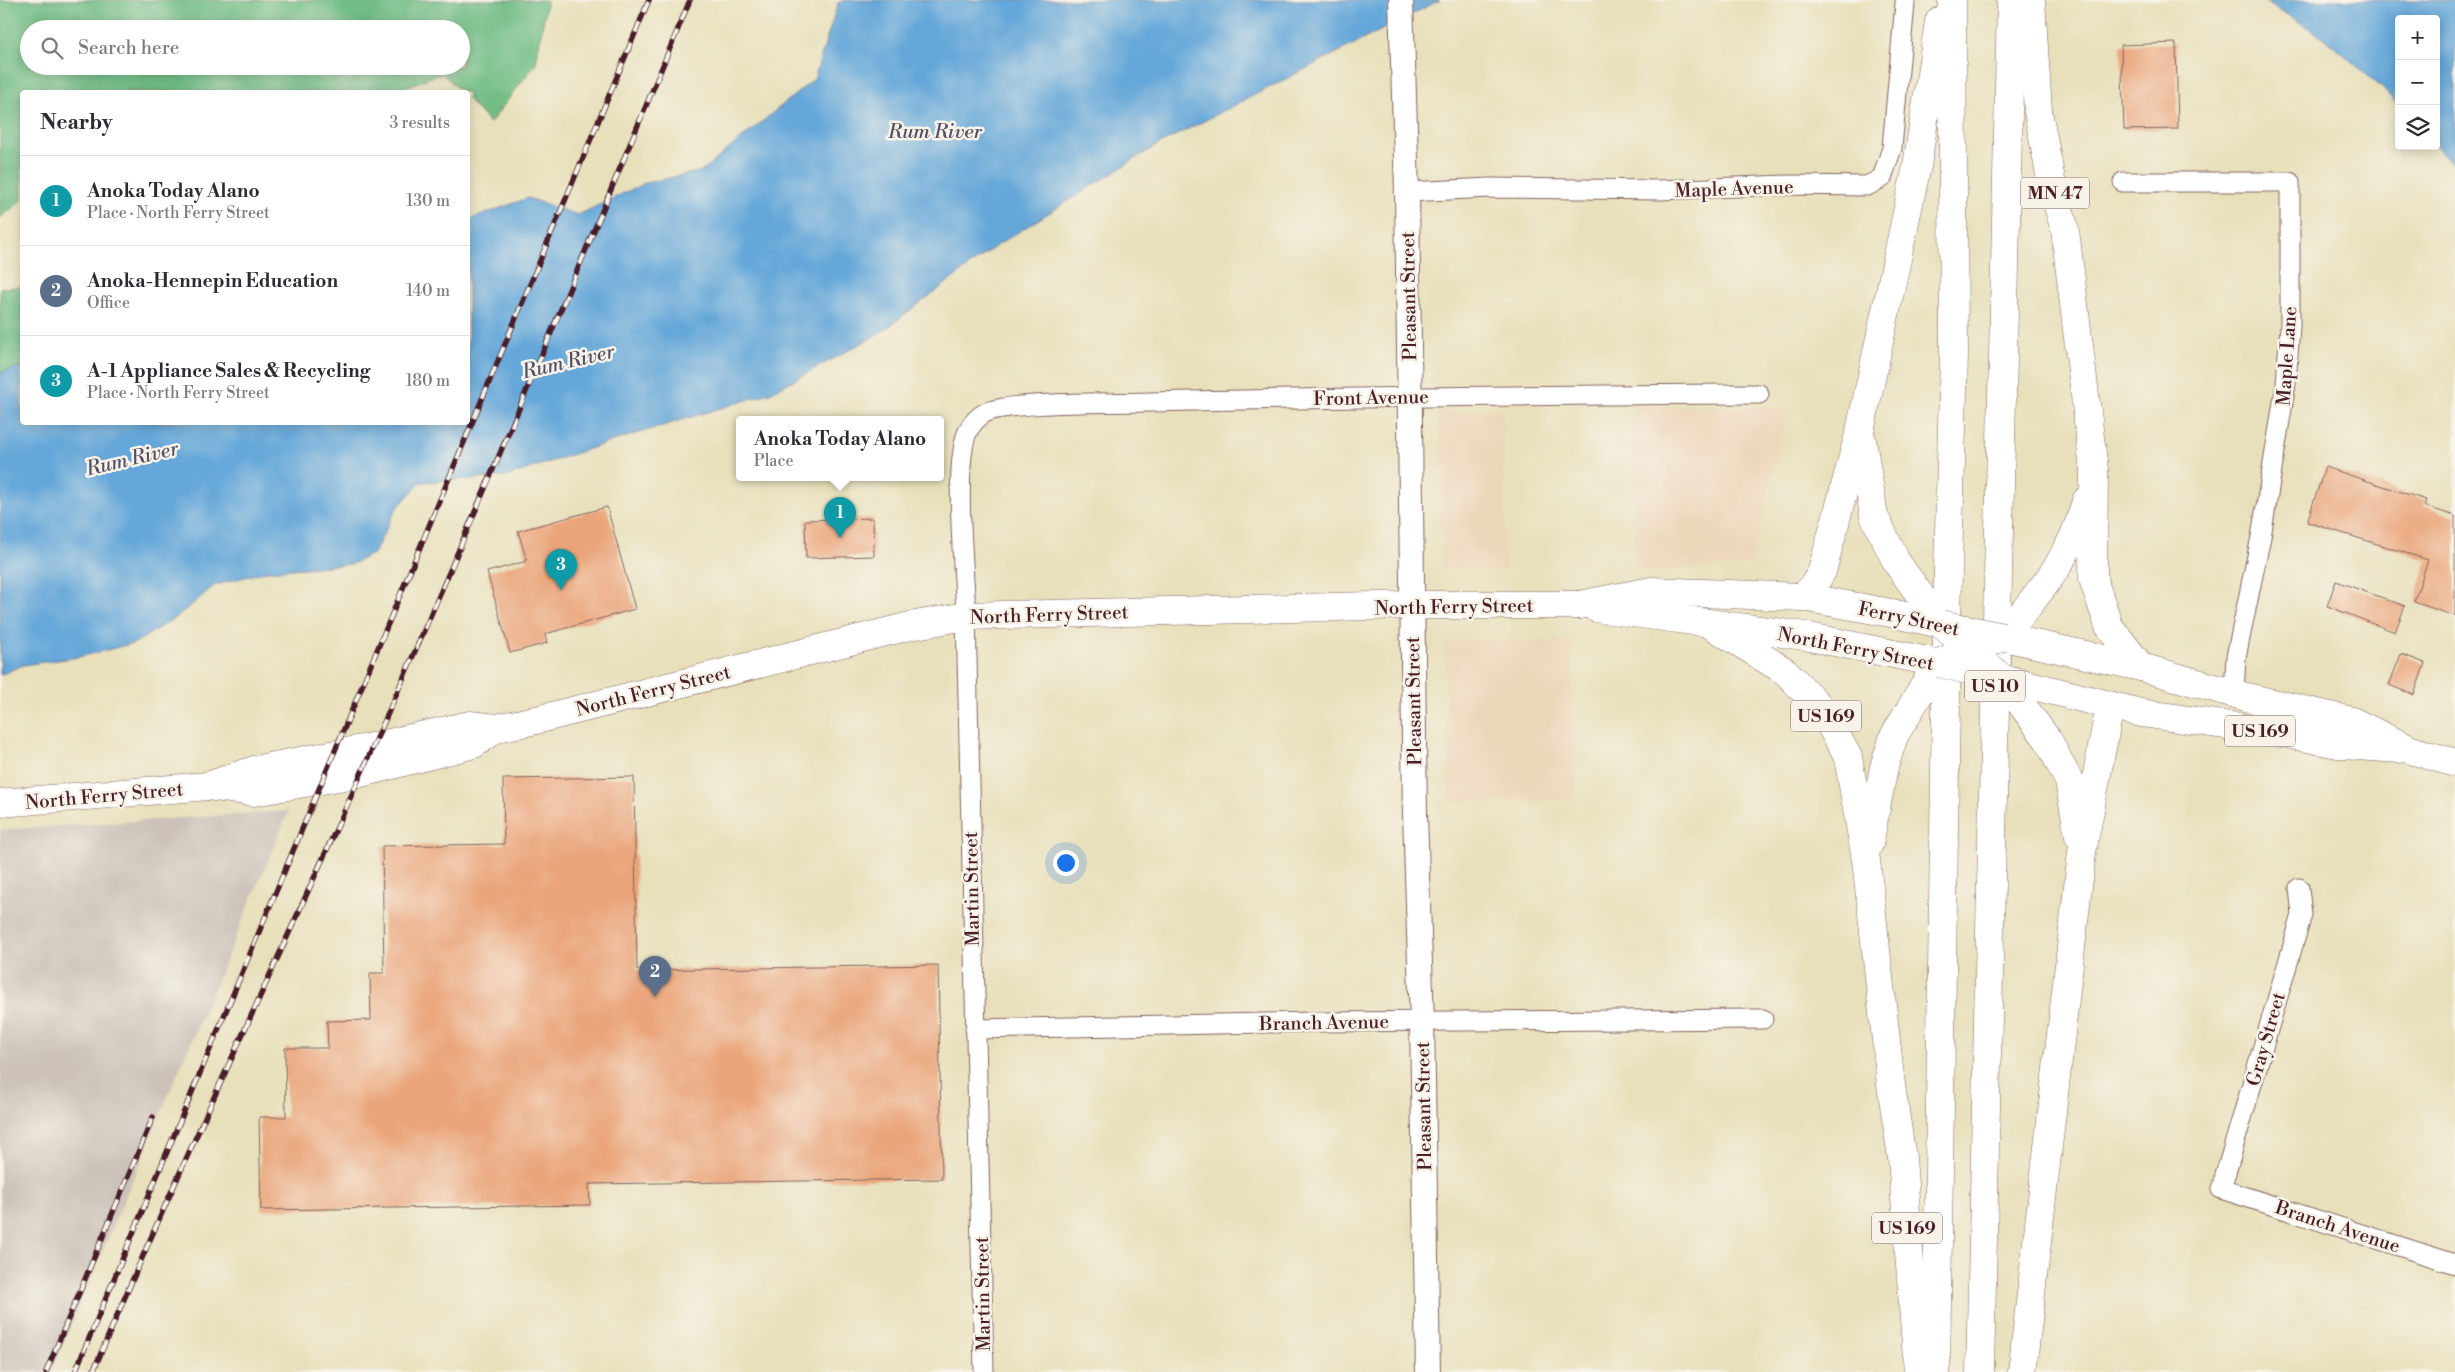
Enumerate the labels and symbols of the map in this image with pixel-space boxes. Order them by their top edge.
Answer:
water label: Rum River [887,120,983,145]
street label: Maple Avenue [1674,175,1794,203]
road number: MN 47 [2021,178,2089,208]
street label: Pleasant Street [1396,231,1422,361]
street label: Maple Lane [2272,306,2302,407]
water label: Rum River [519,340,618,385]
street label: Front Avenue [1313,385,1429,411]
water label: Rum River [83,437,182,482]
pin: 1 [824,497,856,538]
pin: 3 [545,549,577,590]
street label: North Ferry Street [1375,594,1534,620]
street label: Ferry Street [1856,597,1962,641]
street label: North Ferry Street [969,600,1129,630]
street label: North Ferry Street [1776,622,1936,676]
street label: Pleasant Street [1401,636,1427,766]
street label: North Ferry Street [573,660,733,722]
road number: US 10 [1965,670,2025,701]
road number: US 169 [1791,700,1861,731]
road number: US 169 [2225,716,2295,746]
street label: North Ferry Street [24,777,184,815]
street label: Martin Street [959,831,985,947]
your location [1053,850,1079,876]
pin: 2 [639,956,671,997]
street label: Gray Street [2241,989,2291,1089]
street label: Branch Avenue [1258,1010,1389,1036]
street label: Pleasant Street [1411,1041,1437,1171]
street label: Branch Avenue [2271,1195,2403,1258]
road number: US 169 [1872,1212,1942,1244]
street label: Martin Street [970,1236,996,1352]

